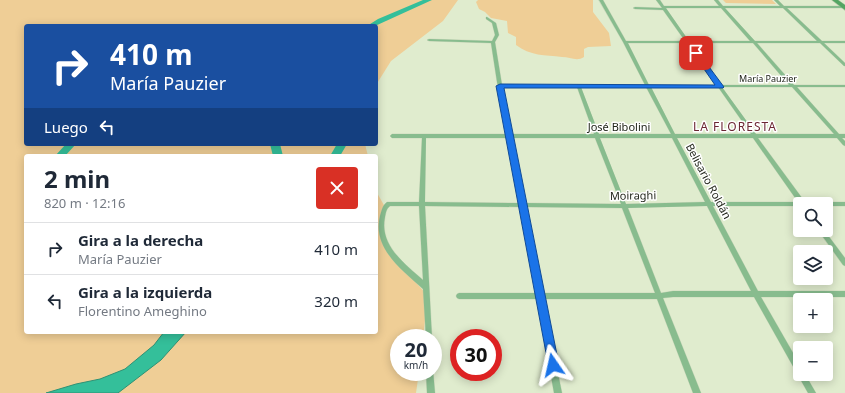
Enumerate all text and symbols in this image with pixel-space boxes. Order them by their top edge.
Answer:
text: 410 m [110,35,193,73]
pin [679,36,713,70]
icon: right [44,40,96,92]
icon: arrive [685,42,707,64]
text: María Pauzier [110,71,226,95]
street label: María Pauzier [739,72,797,85]
icon: left [96,116,118,138]
text: Luego [44,117,88,137]
district label: LA FLORESTA [693,118,777,135]
street label: José Bibolini [587,119,650,134]
street label: Belisario Roldán [683,141,735,221]
text: 2 min [44,162,110,195]
button: close [316,167,358,209]
street label: Moiraghi [610,187,656,203]
text: 820 m · 12:16 [44,194,125,212]
map controls [793,197,833,381]
button: search [793,197,833,237]
text: Gira a la derecha [78,230,203,250]
icon: right [44,238,66,260]
text: 410 m [314,239,358,259]
button: layers [793,245,833,285]
text: María Pauzier [78,250,162,268]
text: Gira a la izquierda [78,282,212,302]
icon: left [44,290,66,312]
text: 320 m [314,291,358,311]
button: + [793,293,833,333]
text: Florentino Ameghino [78,302,207,320]
speed limit sign: 30 [450,329,502,381]
text: 20 [405,336,427,363]
button: − [793,341,833,381]
position arrow [532,344,574,386]
text: km/h [404,358,428,372]

